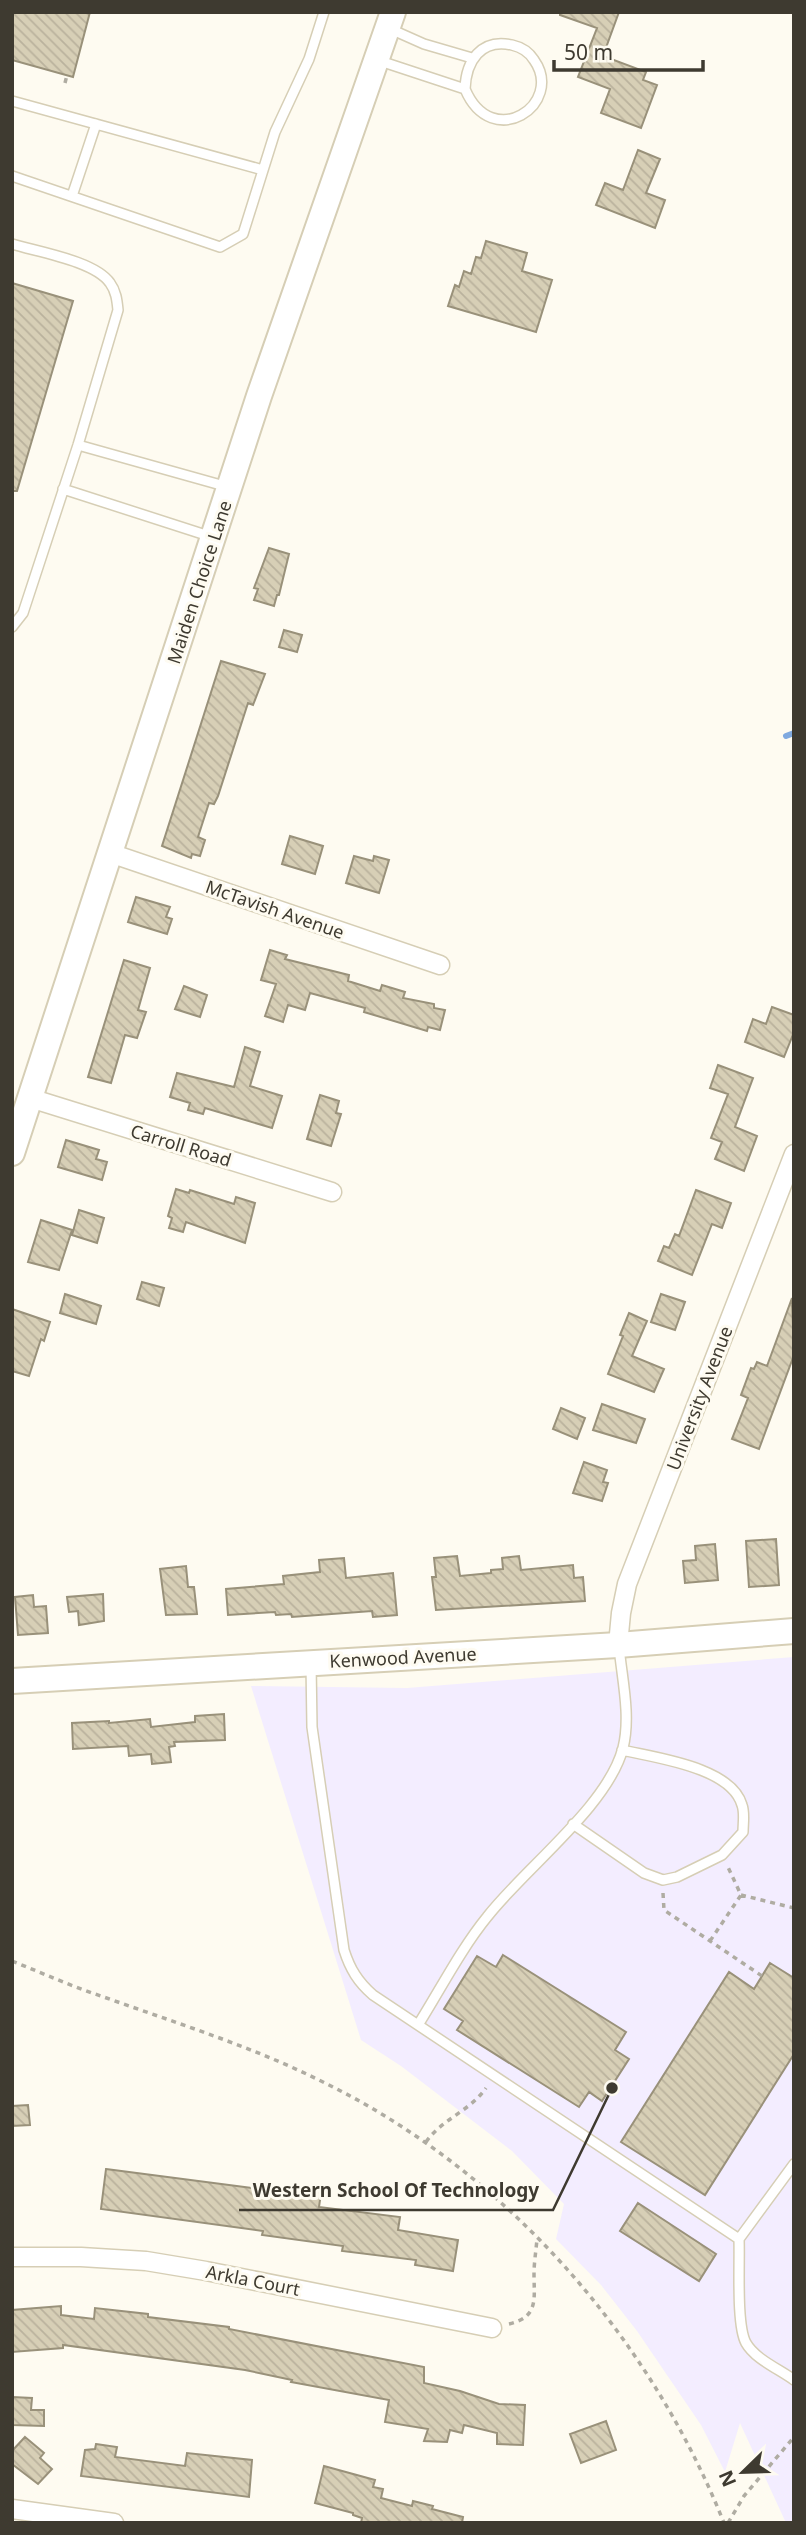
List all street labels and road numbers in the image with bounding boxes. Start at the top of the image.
street label: Maiden Choice Lane [161,497,237,667]
street label: McTavish Avenue [203,874,347,944]
street label: Carroll Road [128,1118,234,1172]
street label: University Avenue [660,1323,738,1473]
street label: Kenwood Avenue [329,1641,477,1673]
street label: Arkla Court [204,2259,303,2301]

